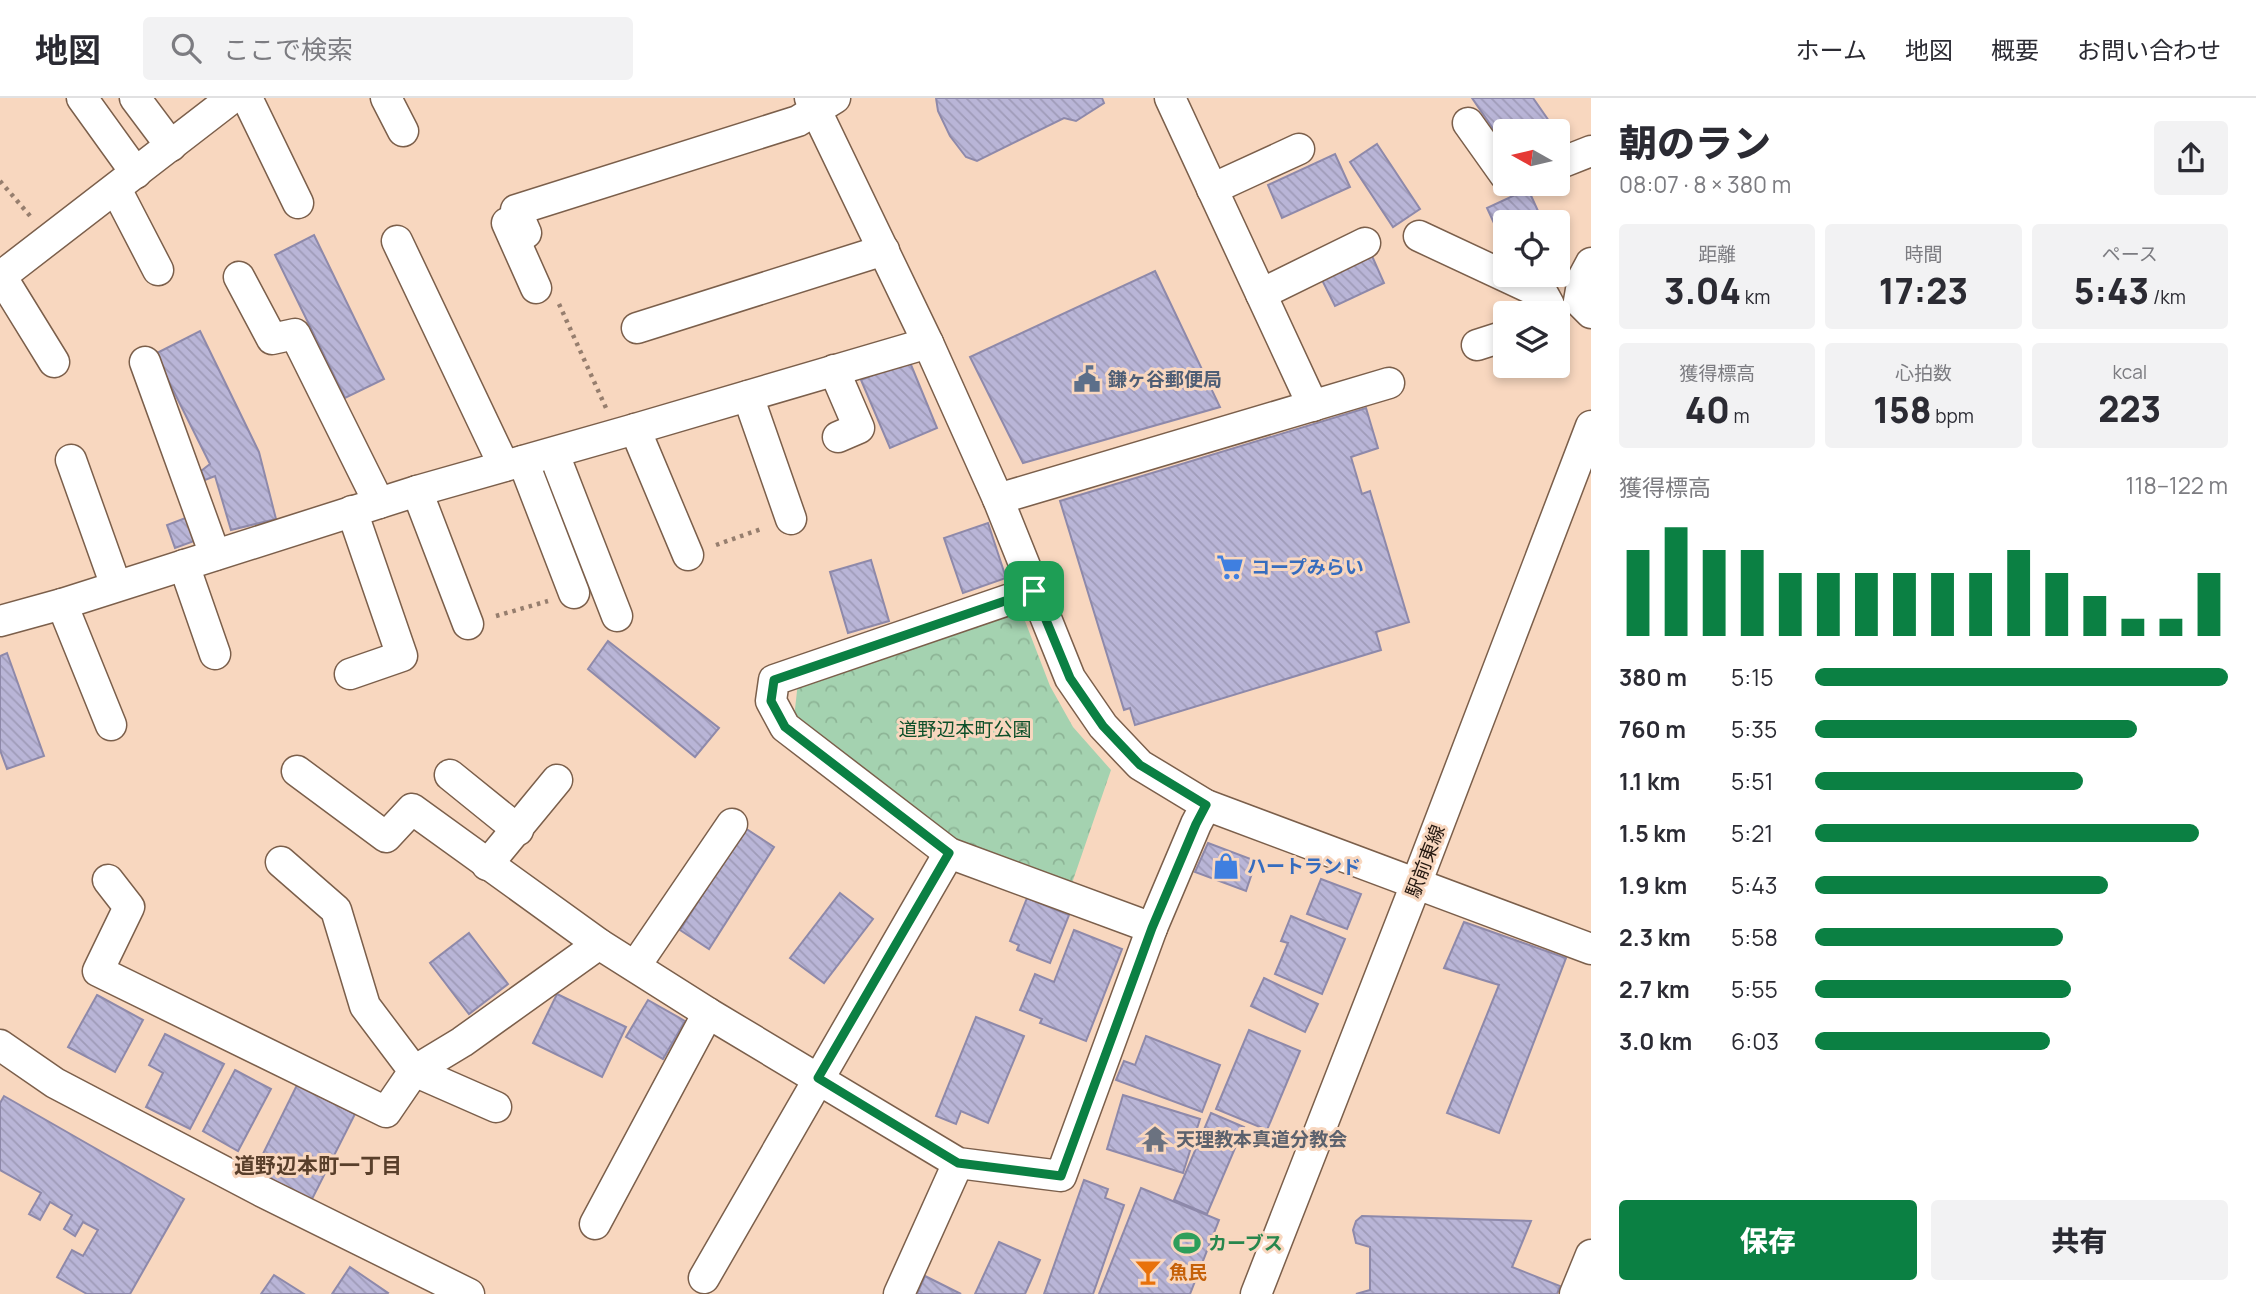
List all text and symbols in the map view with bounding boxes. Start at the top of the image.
search box [143,17,633,80]
text: 地図 [35,27,101,72]
icon: search [167,29,205,67]
text: ここで検索 [223,31,353,67]
text: ホーム [1796,33,1867,66]
text: 地図 [1905,33,1953,66]
text: 概要 [1991,33,2039,66]
text: お問い合わせ [2077,33,2221,66]
text: 朝のラン [1619,116,1771,168]
north arrow [1493,119,1570,196]
map controls [1493,119,1570,378]
button: share [2154,121,2228,195]
text: 08:07 · 8 × 380 m [1619,168,1791,200]
button: locate [1493,210,1570,287]
text: 距離 [1698,241,1736,267]
text: 時間 [1904,241,1943,267]
text: ペース [2102,241,2158,267]
text: 3.04 [1664,267,1741,315]
text: 17:23 [1879,267,1968,315]
text: 5:43 [2074,267,2149,315]
text: km [1741,284,1770,310]
text: /km [2149,284,2186,310]
button: layers [1493,301,1570,378]
text: kcal [2112,359,2147,385]
text: 獲得標高 [1679,360,1755,386]
text: 心拍数 [1895,360,1952,386]
public building icon: 鎌ヶ谷郵便局 [1072,364,1102,394]
place label: 鎌ヶ谷郵便局 [1107,366,1222,392]
text: 223 [2098,385,2161,433]
text: 40 [1685,386,1730,434]
text: 158 [1873,386,1931,434]
text: m [1730,403,1750,429]
text: bpm [1931,403,1974,429]
text: 118–122 m [2125,469,2228,501]
text: 獲得標高 [1619,471,1711,503]
supermarket icon: コープみらい [1215,552,1245,582]
place label: コープみらい [1251,554,1364,580]
pin [1004,561,1064,621]
icon: arrive [1015,572,1053,610]
text: 380 m [1619,661,1687,693]
text: 5:15 [1731,661,1773,693]
text: 760 m [1619,713,1686,745]
text: 5:35 [1731,713,1777,745]
park label: 道野辺本町公園 [898,716,1032,742]
text: 1.1 km [1619,765,1680,797]
text: 5:51 [1731,765,1773,797]
text: 1.5 km [1619,817,1686,849]
text: 5:21 [1731,817,1773,849]
street label: 駅前東線 [1399,821,1451,901]
shop icon: ハートランド [1211,851,1241,881]
place label: ハートランド [1247,853,1361,879]
text: 1.9 km [1619,869,1687,901]
text: 5:43 [1731,869,1777,901]
text: 2.3 km [1619,921,1691,953]
text: 5:58 [1731,921,1778,953]
text: 2.7 km [1619,973,1690,1005]
text: 5:55 [1731,973,1778,1005]
text: 3.0 km [1619,1025,1692,1057]
text: 6:03 [1731,1025,1779,1057]
temple icon: 天理教本真道分教会 [1140,1124,1170,1154]
place label: 天理教本真道分教会 [1176,1126,1347,1152]
district label: 道野辺本町一丁目 [234,1151,402,1179]
button: 保存 [1619,1200,1917,1280]
button: 共有 [1931,1200,2228,1280]
sports icon: カーブス [1172,1228,1202,1258]
place label: カーブス [1208,1230,1283,1256]
bar icon: 魚民 [1133,1257,1163,1287]
place label: 魚民 [1169,1259,1207,1285]

